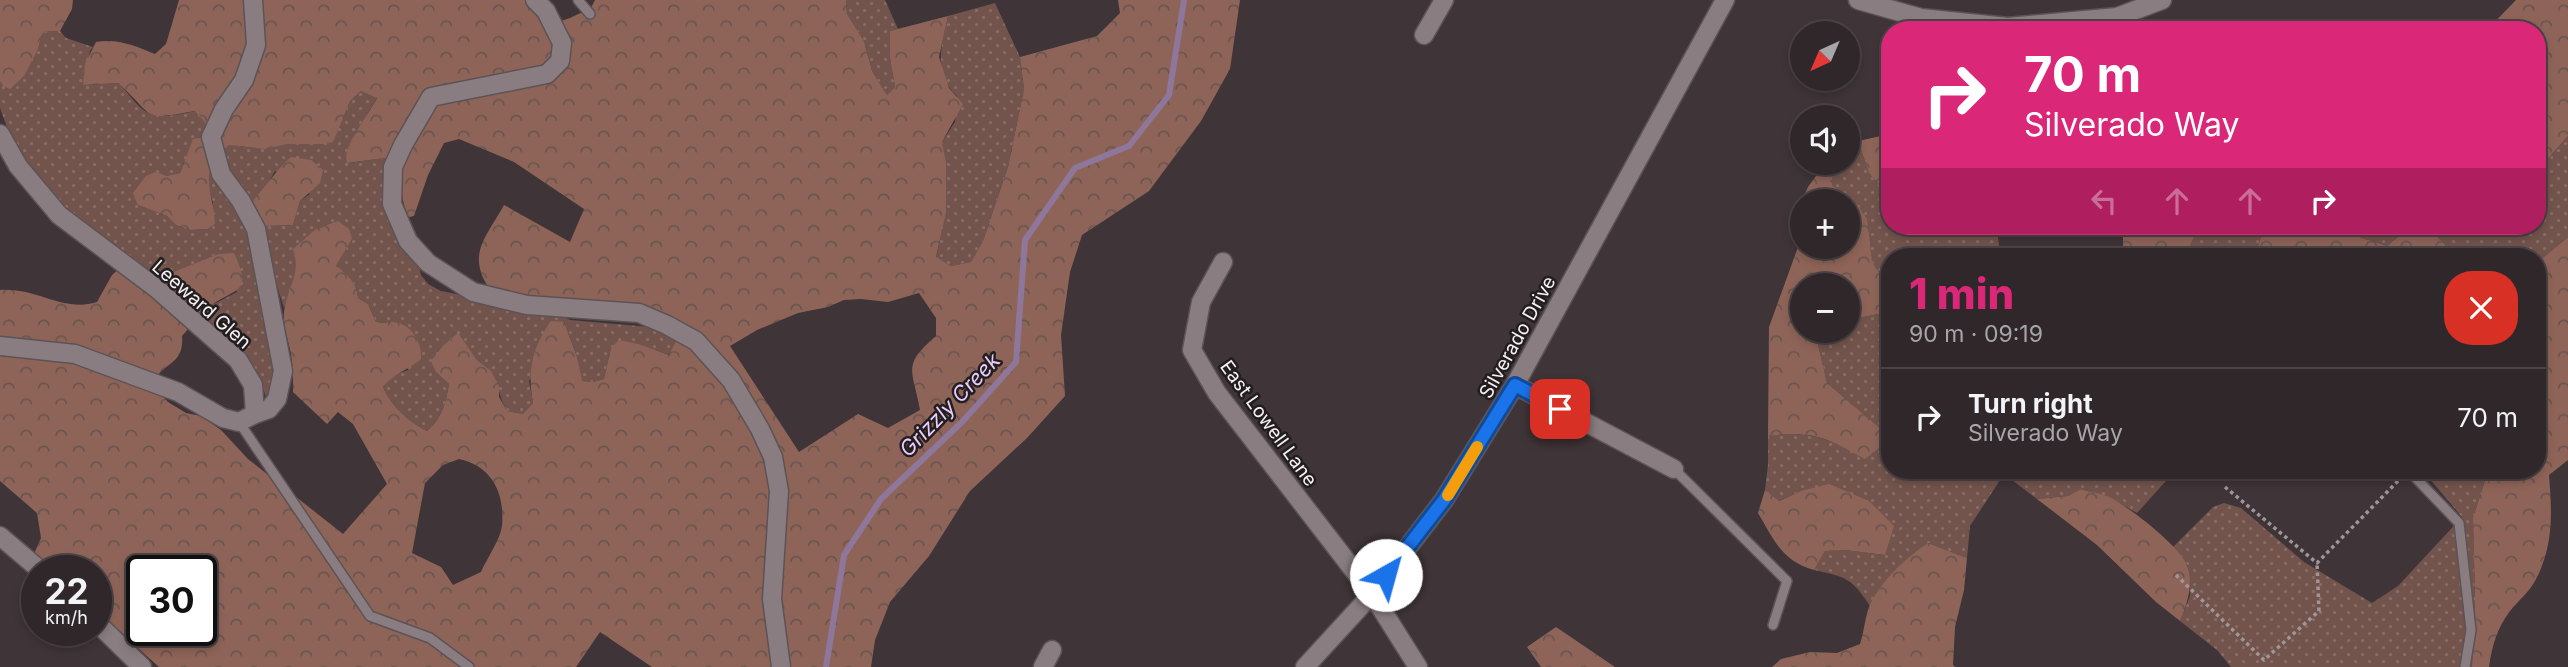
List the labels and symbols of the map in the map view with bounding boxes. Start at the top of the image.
north arrow [1790,21,1860,91]
street label: Leeward Glen [147,255,256,354]
street label: Silverado Drive [1474,272,1561,402]
water label: Grizzly Creek [894,348,1005,461]
street label: East Lowell Lane [1215,356,1322,491]
pin [1530,379,1590,439]
position arrow [1349,538,1423,612]
speed limit sign: 30 [126,555,217,646]

